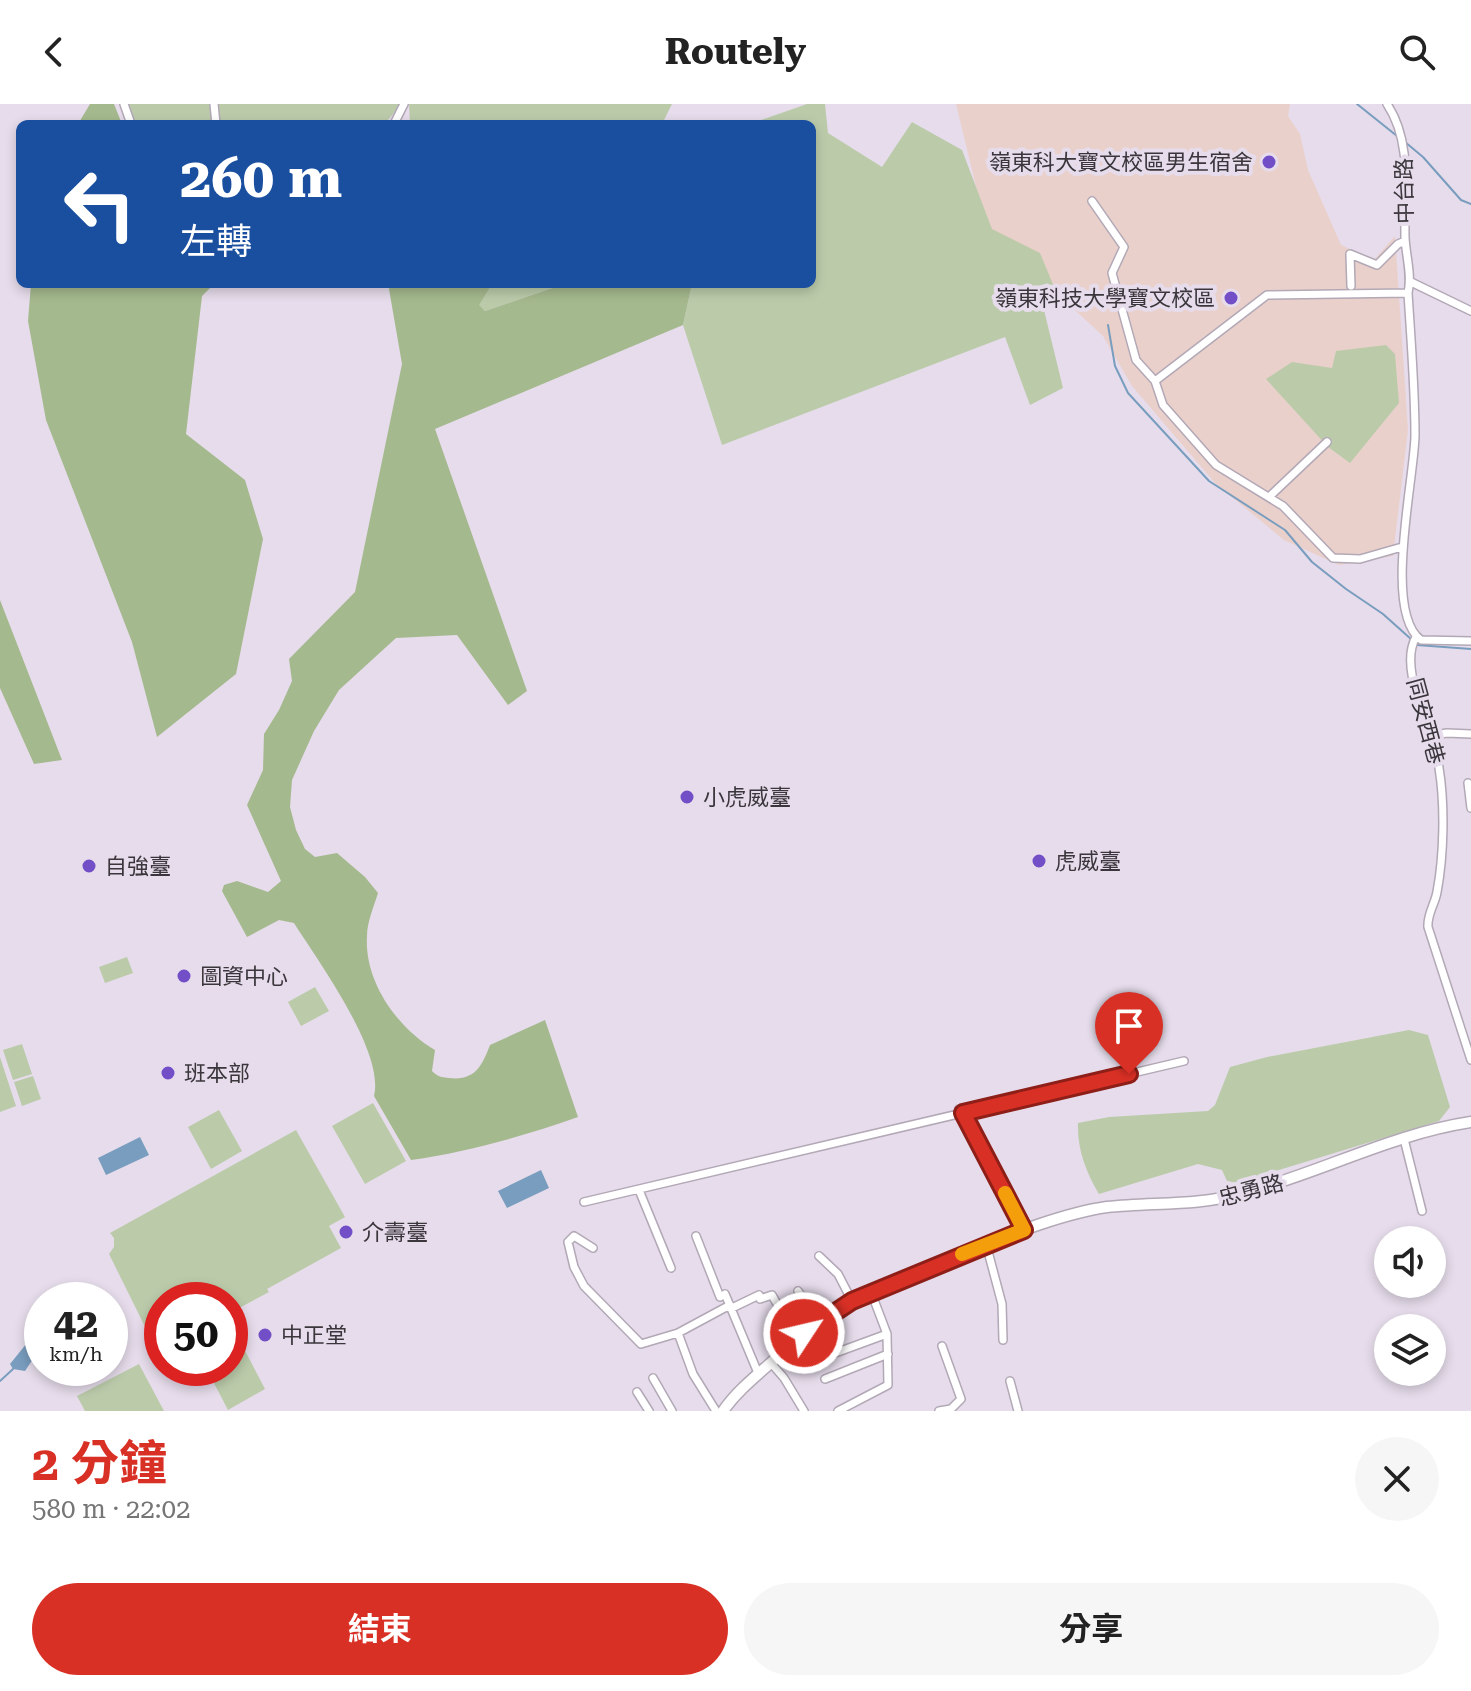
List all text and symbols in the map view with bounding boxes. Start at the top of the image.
icon: back [32,30,76,74]
icon: search [1395,30,1439,74]
text: Routely [665,31,806,73]
text: 260 m [180,145,342,211]
place label: 嶺東科大寶文校區男生宿舍 [989,150,1253,175]
icon: left [48,152,152,256]
marker: 嶺東科大寶文校區男生宿舍 [1260,153,1278,171]
street label: 中台路 [1391,158,1418,224]
text: 左轉 [180,221,252,263]
place label: 嶺東科技大學寶文校區 [995,286,1215,311]
marker: 嶺東科技大學寶文校區 [1222,289,1240,307]
street label: 同安西巷 [1402,675,1449,767]
place label: 小虎威臺 [703,785,791,810]
marker: 小虎威臺 [678,788,696,806]
place label: 虎威臺 [1055,849,1121,874]
marker: 虎威臺 [1030,852,1048,870]
place label: 自強臺 [105,854,171,879]
marker: 自強臺 [80,857,98,875]
place label: 圖資中心 [200,964,288,989]
marker: 圖資中心 [175,967,193,985]
pin [1095,992,1163,1074]
icon: arrive [1107,1004,1151,1048]
place label: 班本部 [184,1061,250,1086]
marker: 班本部 [159,1064,177,1082]
street label: 忠勇路 [1216,1170,1286,1211]
place label: 介壽臺 [362,1220,428,1245]
marker: 介壽臺 [337,1223,355,1241]
map controls [1374,1226,1446,1386]
button: sound [1374,1226,1446,1298]
speed limit sign: 50 [144,1282,248,1386]
position arrow [762,1291,846,1375]
text: 42 [54,1300,98,1347]
button: layers [1374,1314,1446,1386]
place label: 中正堂 [281,1323,347,1348]
marker: 中正堂 [256,1326,274,1344]
text: km/h [49,1342,103,1366]
text: 2 分鐘 [32,1436,167,1492]
button: close [1355,1437,1439,1521]
text: 580 m · 22:02 [32,1494,191,1524]
button: 結束 [32,1583,728,1675]
button: 分享 [744,1583,1439,1675]

